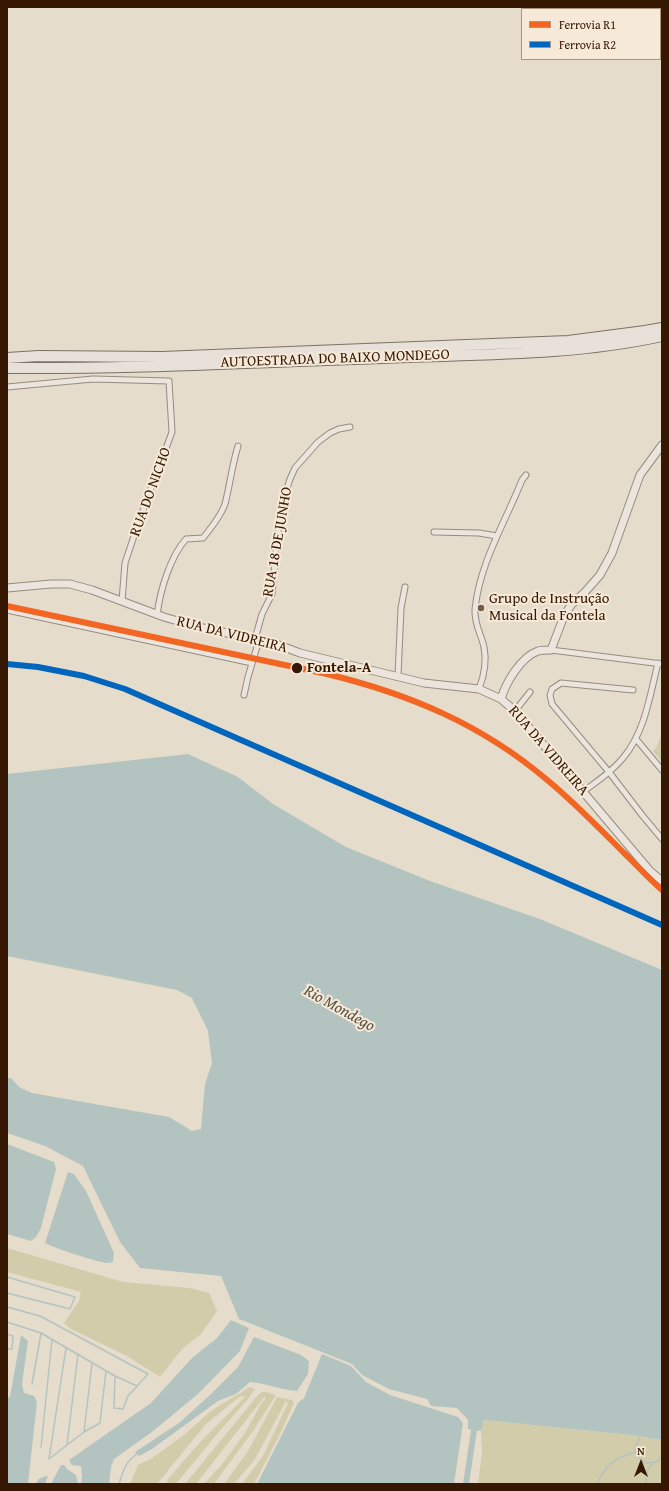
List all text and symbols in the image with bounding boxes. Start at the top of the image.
legend [521,8,661,60]
text: Ferrovia R1 [559,16,616,33]
text: Ferrovia R2 [559,36,616,53]
street label: AUTOESTRADA DO BAIXO MONDEGO [220,346,450,372]
street label: RUA DO NICHO [127,445,175,539]
street label: RUA 18 DE JUNHO [259,486,297,598]
place label: Grupo de Instrução Musical da Fontela [489,590,610,625]
marker: Grupo de Instrução Musical da Fontela [476,603,486,613]
street label: RUA DA VIDREIRA [175,613,289,657]
place label: Fontela-A [307,659,371,677]
marker: Fontela-A [290,661,304,675]
street label: RUA DA VIDREIRA [504,702,592,800]
water label: Rio Mondego [300,982,378,1036]
north arrow [621,1443,661,1483]
text: N [637,1443,645,1459]

